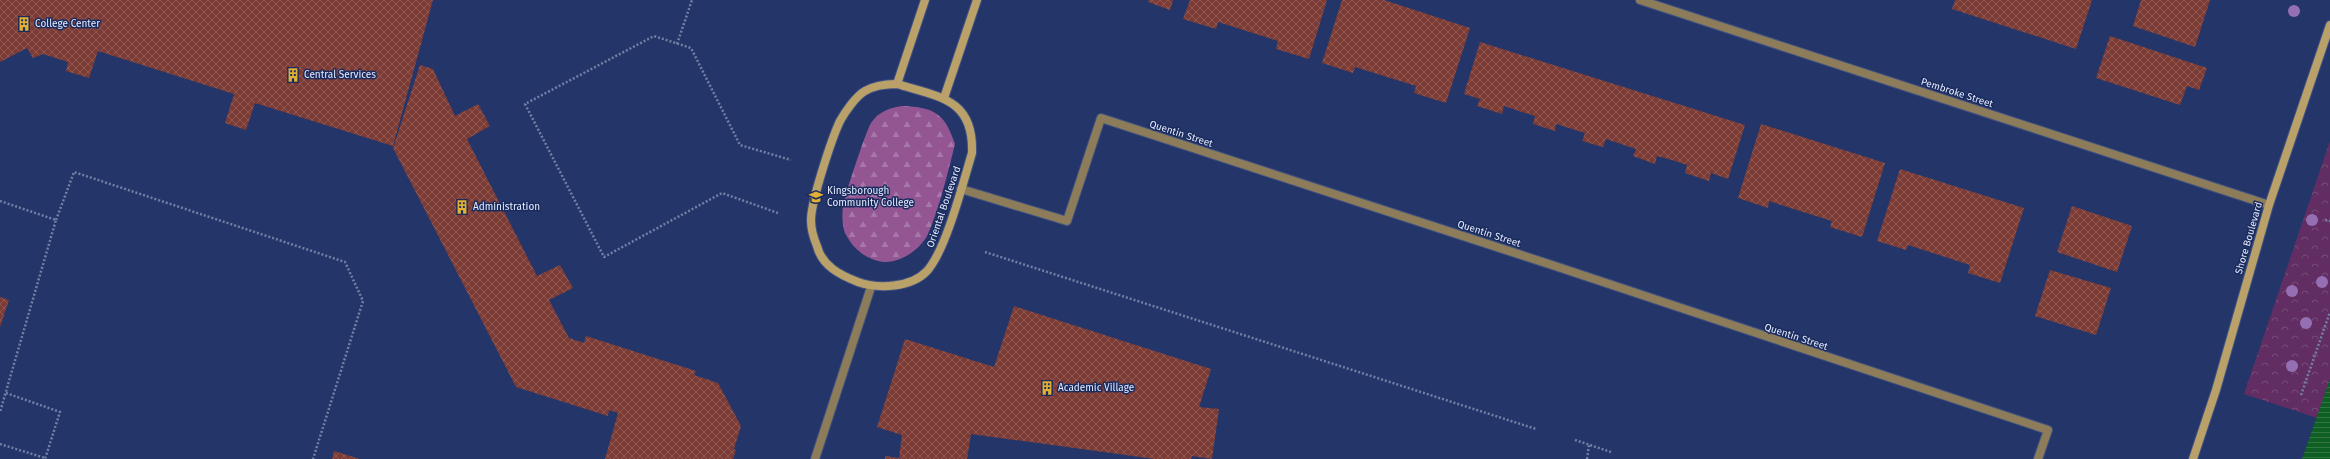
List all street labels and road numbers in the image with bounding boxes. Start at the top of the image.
street label: Pembroke Street [1919,76,1995,110]
street label: Quentin Street [1148,118,1215,150]
street label: Oriental Boulevard [924,165,964,249]
street label: Shore Boulevard [2233,200,2265,276]
street label: Quentin Street [1456,218,1523,250]
street label: Quentin Street [1763,321,1830,353]

